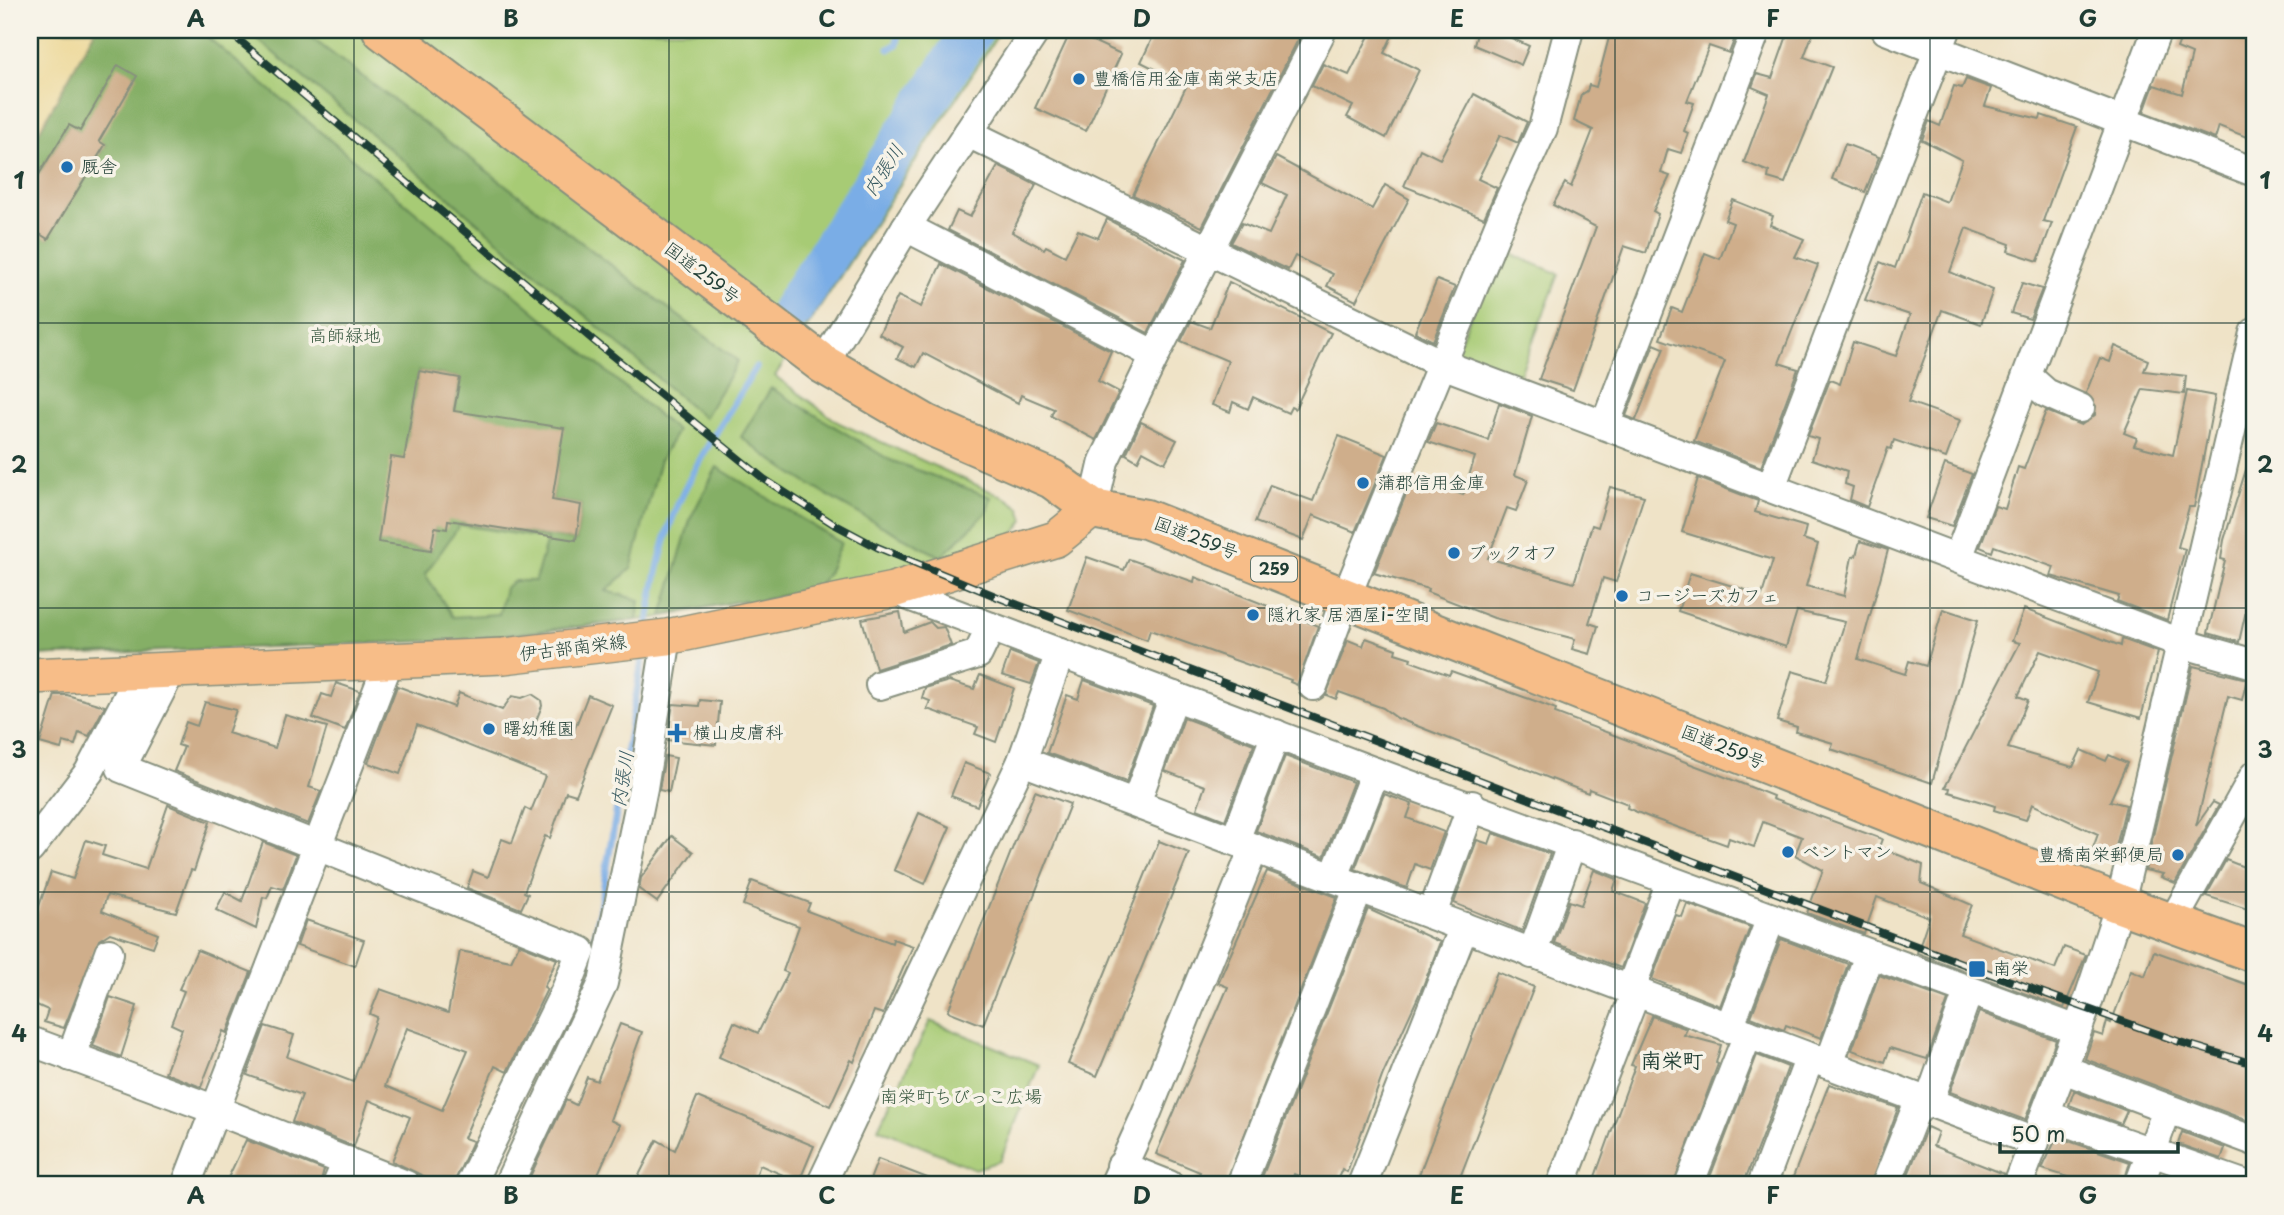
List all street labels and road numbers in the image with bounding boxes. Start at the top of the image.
street label: 国道259号 [659,234,746,309]
street label: 国道259号 [1150,508,1243,565]
road number: 259 [1251,556,1297,582]
street label: 伊古部南栄線 [518,627,628,666]
street label: 国道259号 [1677,716,1770,775]

